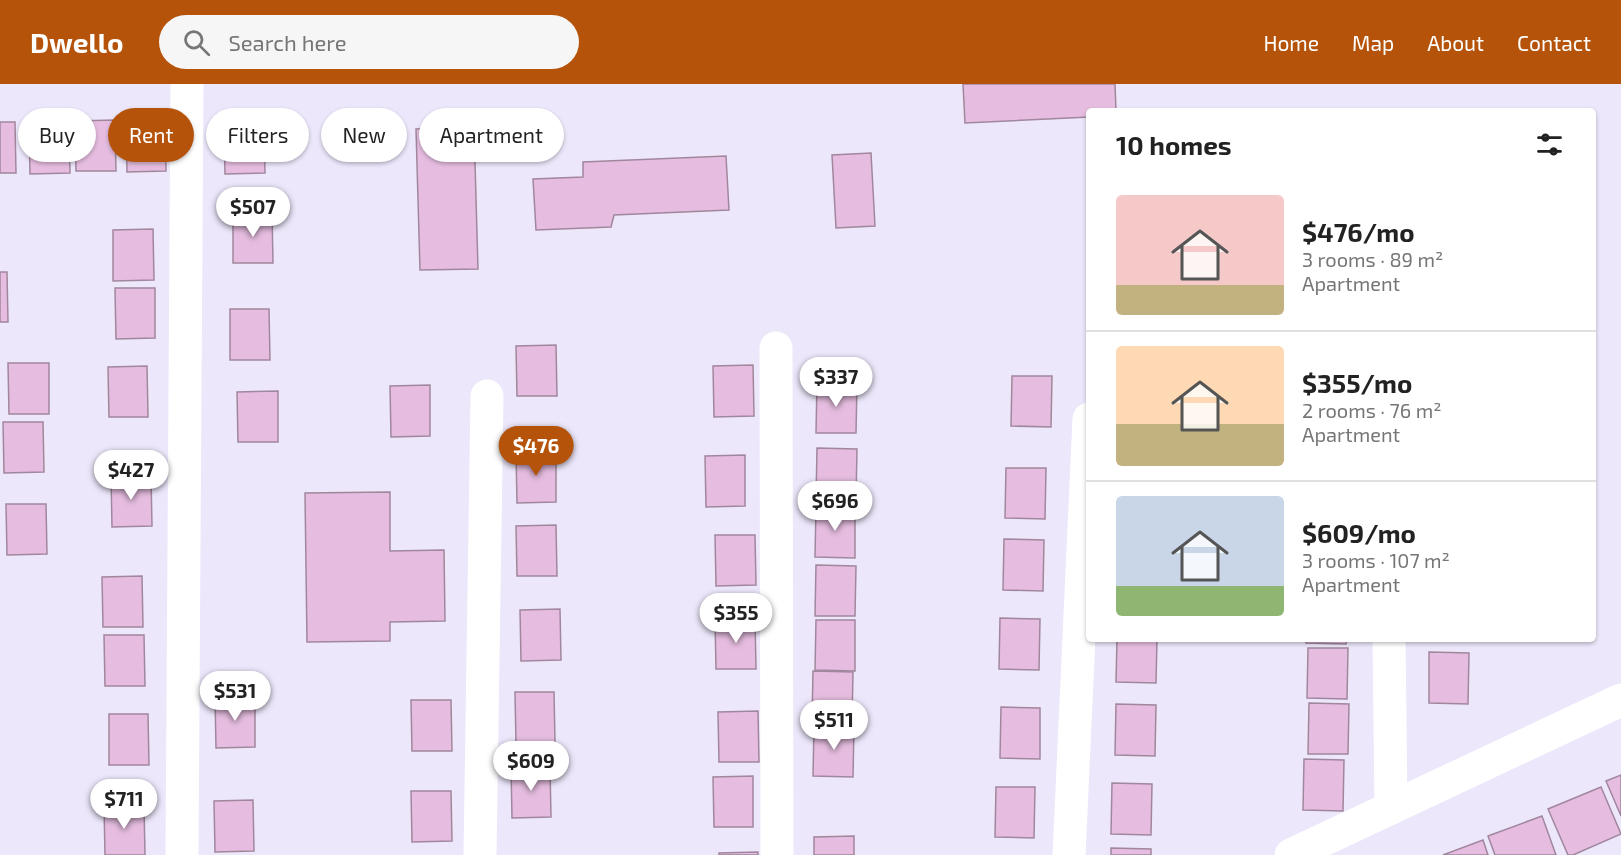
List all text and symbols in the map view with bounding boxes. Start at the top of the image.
search box [159,15,579,69]
text: Dwello [30,25,123,59]
icon: search [180,26,213,59]
text: Search here [228,29,347,55]
text: Home [1263,30,1319,55]
text: Map [1352,30,1394,55]
text: About [1427,30,1484,55]
text: Contact [1517,30,1591,55]
chip: Buy [18,108,96,162]
chip: Rent [108,108,194,162]
chip: Filters [206,108,309,162]
chip: New [321,108,407,162]
chip: Apartment [419,108,564,162]
icon: filters [1533,128,1566,161]
text: 10 homes [1116,129,1232,160]
pin: $507 [217,187,289,238]
text: $507 [230,194,276,218]
text: $476/mo [1302,216,1415,247]
icon: home [1164,219,1236,291]
text: 3 rooms · 89 m² [1302,247,1443,271]
text: Apartment [1302,271,1400,295]
pin: $337 [800,357,872,408]
text: $337 [814,364,858,388]
text: $355/mo [1302,367,1412,398]
icon: home [1164,370,1236,442]
text: 2 rooms · 76 m² [1302,398,1441,422]
text: Apartment [1302,422,1400,446]
pin: $476 [500,426,572,477]
text: $476 [513,433,559,457]
pin: $427 [95,450,167,501]
text: $427 [108,457,154,481]
pin: $696 [799,481,871,532]
text: $696 [812,488,859,512]
text: $609/mo [1302,517,1416,548]
icon: home [1164,520,1236,592]
text: 3 rooms · 107 m² [1302,548,1450,572]
text: Apartment [1302,572,1400,596]
pin: $355 [700,593,772,644]
text: $355 [713,600,759,624]
pin: $531 [199,671,271,722]
text: $531 [214,678,256,702]
pin: $511 [798,700,870,751]
text: $511 [814,707,854,731]
pin: $609 [495,741,567,792]
text: $609 [507,748,555,772]
pin: $711 [88,779,160,830]
text: $711 [104,786,144,810]

